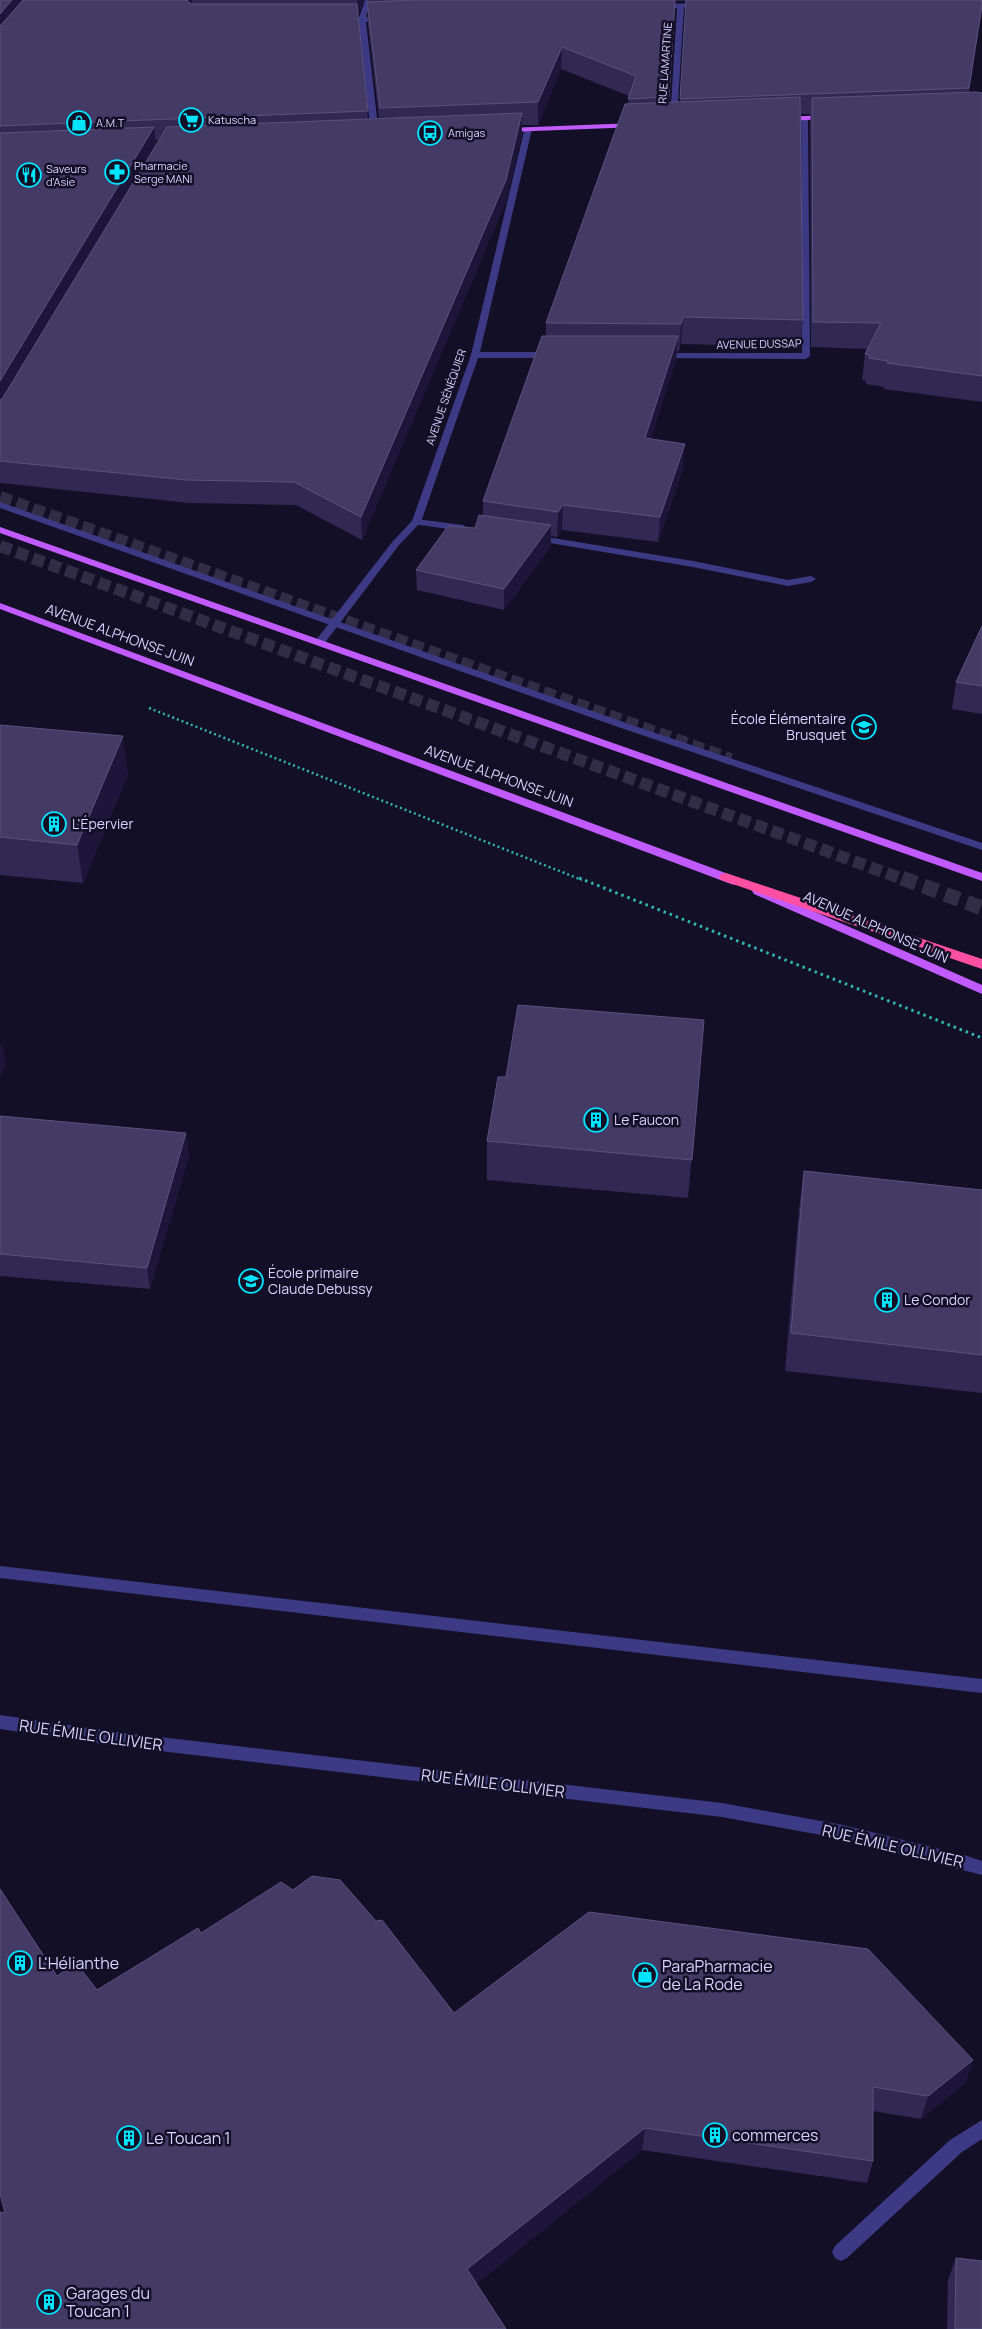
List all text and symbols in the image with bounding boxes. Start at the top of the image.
street label: RUE LAMARTINE [654,22,675,104]
supermarket icon: Katuscha [178,107,204,133]
shop icon: A.M.T [66,110,92,136]
place label: Katuscha [208,112,256,127]
place label: A.M.T [96,115,125,130]
bus stop icon: Amigas [417,120,443,146]
place label: Amigas [448,125,485,140]
place label: Pharmacie Serge MANI [134,158,192,186]
pharmacy icon: Pharmacie Serge MANI [104,159,130,185]
place label: Saveurs d'Asie [46,161,87,189]
restaurant icon: Saveurs d'Asie [16,162,42,188]
street label: AVENUE DUSSAP [716,335,802,352]
street label: AVENUE SÉNÉQUIER [422,347,469,447]
street label: AVENUE ALPHONSE JUIN [43,599,197,670]
place label: École Élémentaire Brusquet [731,709,846,744]
school or university icon: École Élémentaire Brusquet [851,714,877,740]
street label: AVENUE ALPHONSE JUIN [422,740,576,811]
building icon: L'Épervier [41,811,67,837]
place label: L'Épervier [72,814,134,833]
street label: AVENUE ALPHONSE JUIN [801,886,952,967]
building icon: Le Faucon [583,1107,609,1133]
place label: Le Faucon [614,1110,679,1129]
place label: École primaire Claude Debussy [268,1263,373,1298]
school or university icon: École primaire Claude Debussy [238,1268,264,1294]
building icon: Le Condor [874,1287,900,1313]
place label: Le Condor [904,1290,970,1309]
street label: RUE ÉMILE OLLIVIER [18,1714,164,1756]
street label: RUE ÉMILE OLLIVIER [420,1763,566,1803]
street label: RUE ÉMILE OLLIVIER [820,1819,966,1873]
building icon: L'Hélianthe [7,1950,33,1976]
place label: L'Hélianthe [38,1952,119,1974]
place label: ParaPharmacie de La Rode [662,1955,773,1995]
shop icon: ParaPharmacie de La Rode [632,1962,658,1988]
building icon: commerces [702,2122,728,2148]
place label: commerces [732,2124,819,2146]
building icon: Le Toucan 1 [116,2125,142,2151]
place label: Le Toucan 1 [146,2127,231,2149]
place label: Garages du Toucan 1 [66,2282,150,2322]
building icon: Garages du Toucan 1 [36,2289,62,2315]

